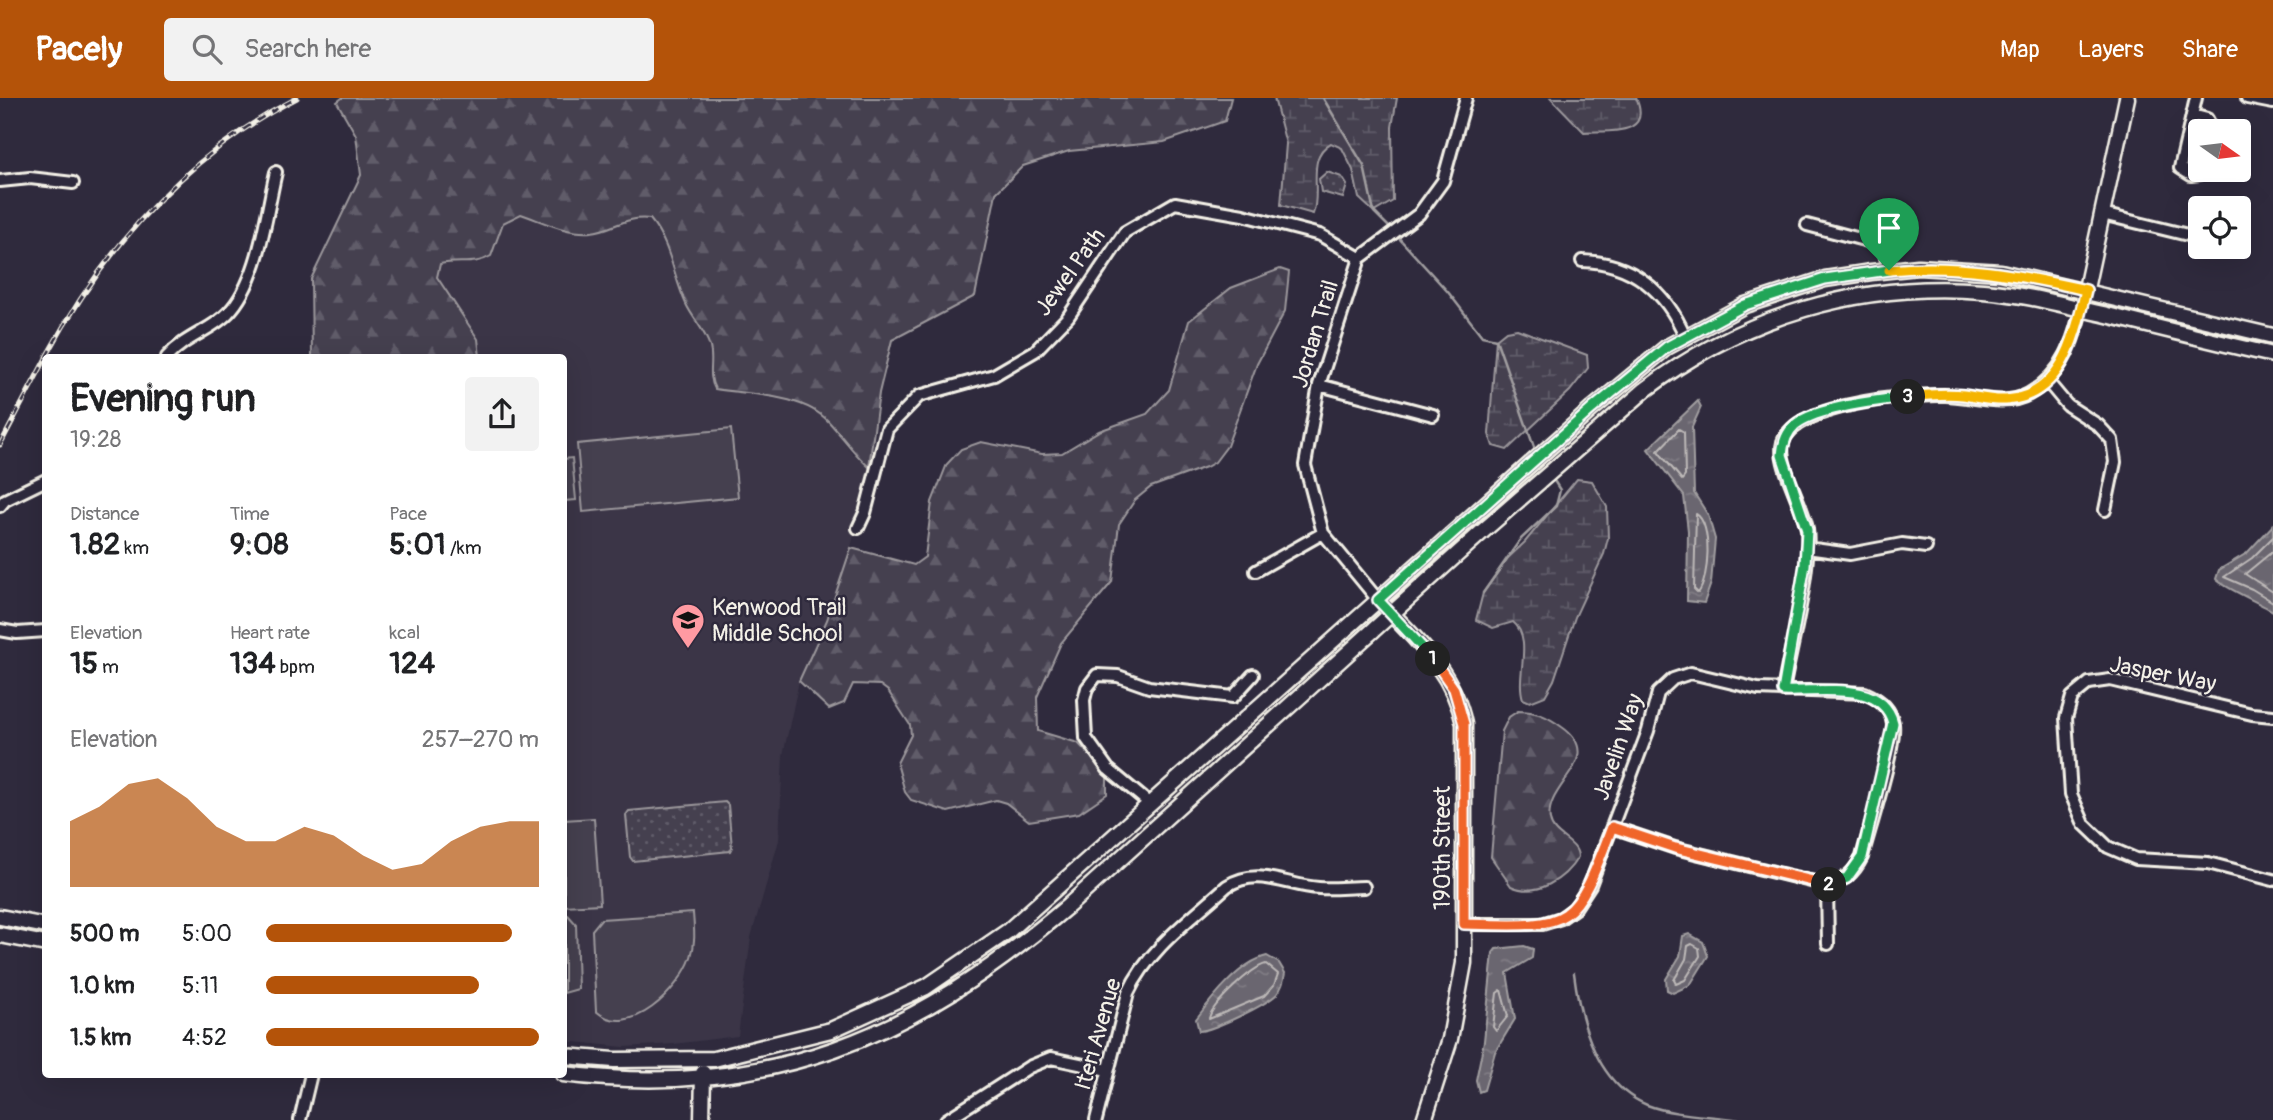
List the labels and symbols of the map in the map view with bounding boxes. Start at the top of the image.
north arrow [2188,119,2250,182]
pin [1859,198,1919,270]
street label: Jewel Path [1028,222,1112,322]
street label: Jordan Trail [1285,277,1345,391]
pin: 3 [1890,380,1926,414]
place label: Kenwood Trail Middle School [712,593,847,648]
school or university icon: Kenwood Trail Middle School [669,601,707,650]
pin: 1 [1416,642,1450,676]
street label: Jasper Way [2107,650,2219,699]
street label: Javelin Way [1586,690,1650,804]
street label: 190th Street [1428,785,1457,910]
pin: 2 [1812,868,1846,902]
street label: Iteri Avenue [1068,974,1128,1093]

